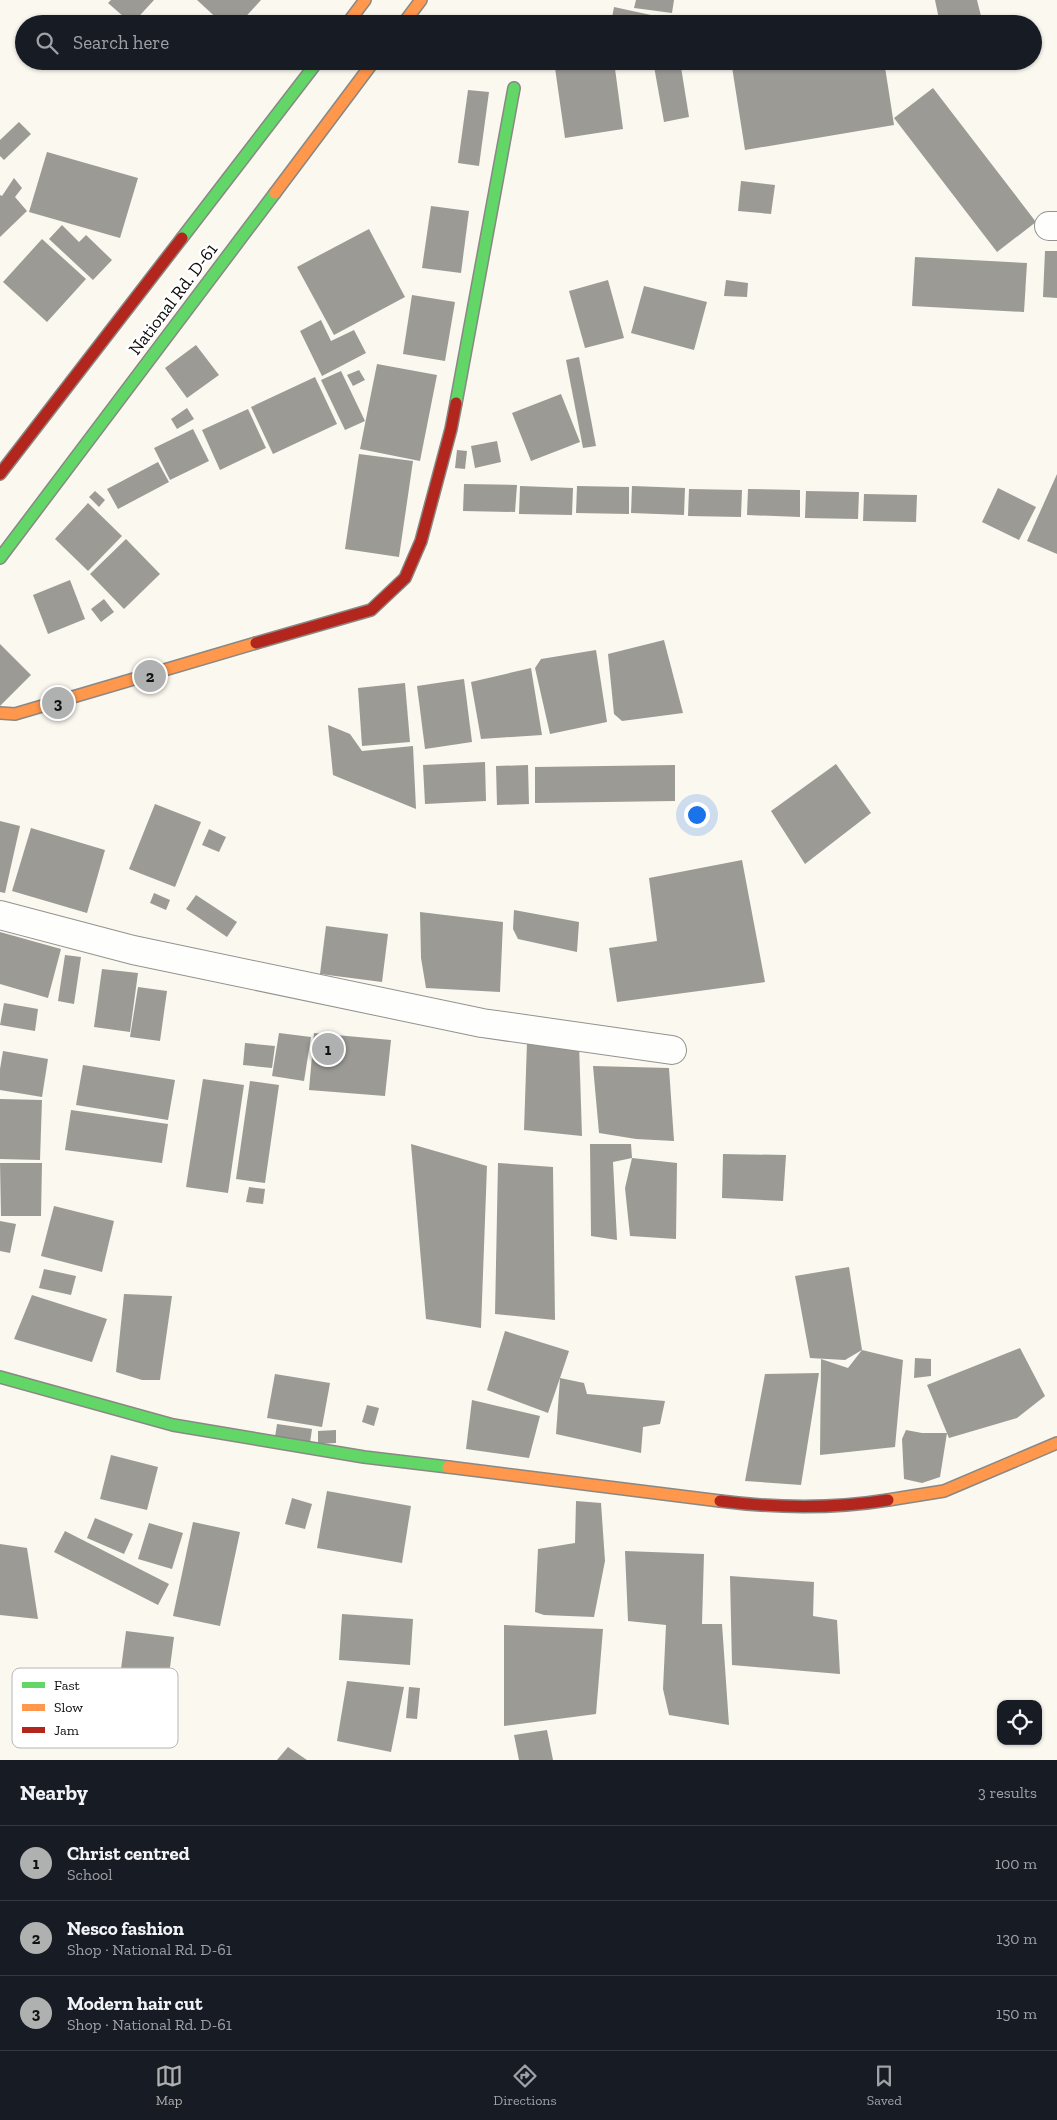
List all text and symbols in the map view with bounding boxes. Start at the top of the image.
search box [15,15,1042,70]
icon: search [33,29,61,57]
text: Search here [73,31,169,54]
street label: National Rd. D-61 [124,239,222,359]
pin: 2 [134,657,166,695]
pin: 3 [42,684,74,722]
your location [684,802,710,828]
pin: 1 [312,1030,344,1068]
legend [12,1668,178,1748]
text: Fast [54,1677,81,1694]
text: Slow [54,1699,83,1716]
map controls [997,1700,1042,1745]
button: locate [997,1700,1042,1745]
text: Jam [54,1722,79,1739]
text: Nearby [20,1780,88,1805]
text: 3 results [978,1783,1037,1802]
text: Christ centred [67,1842,190,1865]
text: 1 [33,1854,39,1873]
text: 100 m [995,1854,1037,1873]
text: School [67,1865,113,1884]
text: Nesco fashion [67,1917,184,1940]
text: 2 [32,1929,40,1948]
text: 130 m [996,1929,1037,1948]
text: Shop · National Rd. D-61 [67,1940,232,1959]
text: Modern hair cut [67,1992,202,2015]
text: 3 [32,2004,40,2023]
text: 150 m [996,2004,1037,2023]
text: Shop · National Rd. D-61 [67,2015,232,2034]
tab: Map [155,2062,183,2109]
tab: Directions [493,2062,557,2109]
tab: Saved [867,2062,902,2109]

